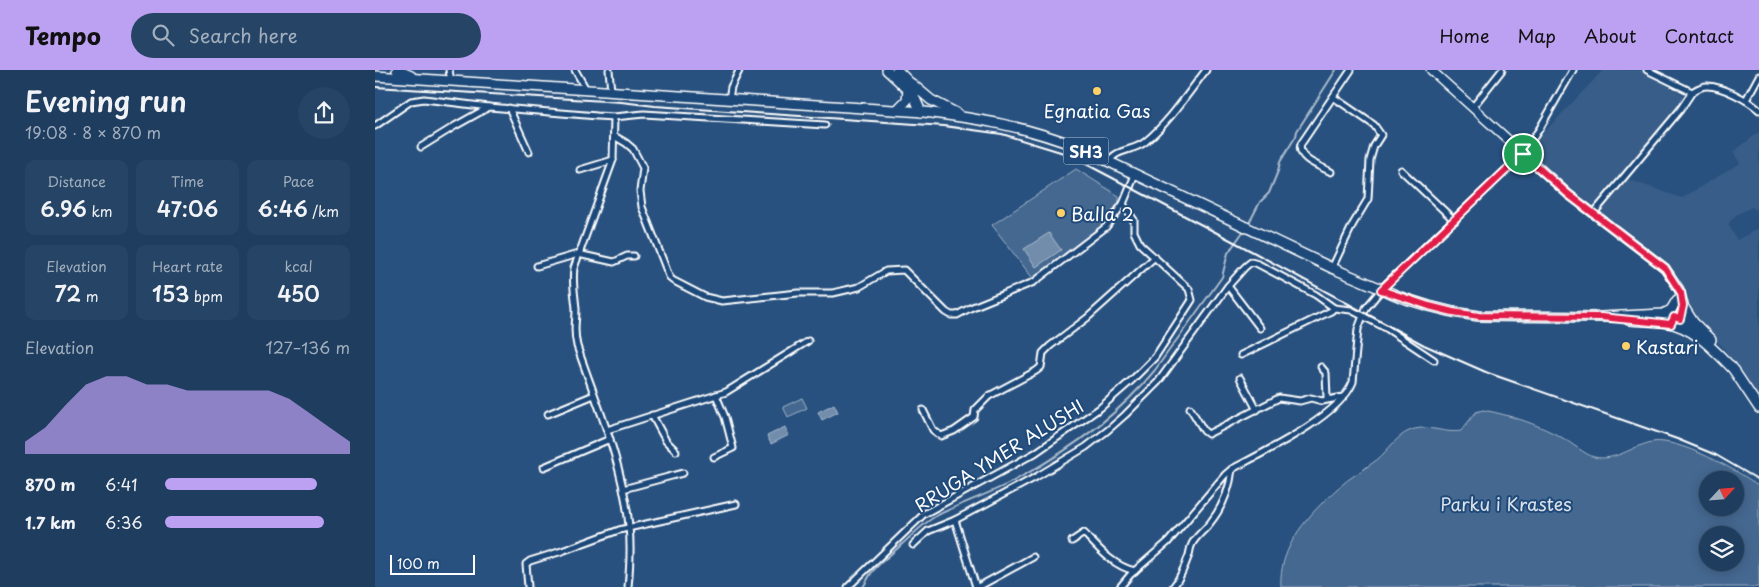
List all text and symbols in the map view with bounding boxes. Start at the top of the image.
search box [131,13,481,58]
text: Tempo [25,17,101,53]
icon: search [149,21,177,49]
text: Search here [189,21,297,49]
text: Home [1439,22,1489,49]
text: Map [1517,22,1556,49]
text: About [1584,22,1636,49]
text: Contact [1664,22,1734,49]
text: Evening run [25,79,187,122]
marker: Egnatia Gas [1091,85,1103,97]
button: share [298,87,350,139]
place label: Egnatia Gas [1044,97,1150,124]
text: 19:08 · 8 × 870 m [25,120,161,144]
pin [1502,133,1544,175]
road number: SH3 [1063,138,1109,164]
icon: arrive [1509,140,1537,168]
text: Distance [47,171,106,192]
text: Time [171,171,204,192]
text: Pace [283,171,314,192]
text: 6.96 [41,192,87,224]
text: 47:06 [157,192,218,224]
text: 6:46 [258,192,308,224]
place label: Balla 2 [1071,200,1134,227]
text: km [87,201,112,222]
text: /km [308,201,339,222]
marker: Balla 2 [1055,207,1067,219]
text: Elevation [46,256,107,277]
text: Heart rate [152,256,223,277]
text: kcal [285,256,312,277]
text: 72 [55,277,81,309]
text: 153 [152,277,189,309]
text: 450 [277,277,320,309]
text: m [81,286,98,307]
text: bpm [189,286,223,307]
place label: Kastari [1636,333,1699,360]
text: Elevation [25,335,94,359]
text: 127–136 m [266,335,350,359]
marker: Kastari [1620,340,1632,352]
street label: RRUGA YMER ALUSHI [909,392,1089,518]
north arrow [1699,471,1744,516]
map controls [1699,471,1744,571]
text: 870 m [25,472,75,496]
text: 6:41 [105,472,138,496]
park label: Parku i Krastes [1440,490,1572,517]
text: 1.7 km [25,510,76,534]
text: 6:36 [105,510,143,534]
button: layers [1699,526,1744,571]
scale bar [390,552,475,575]
text: 100 m [397,553,440,574]

